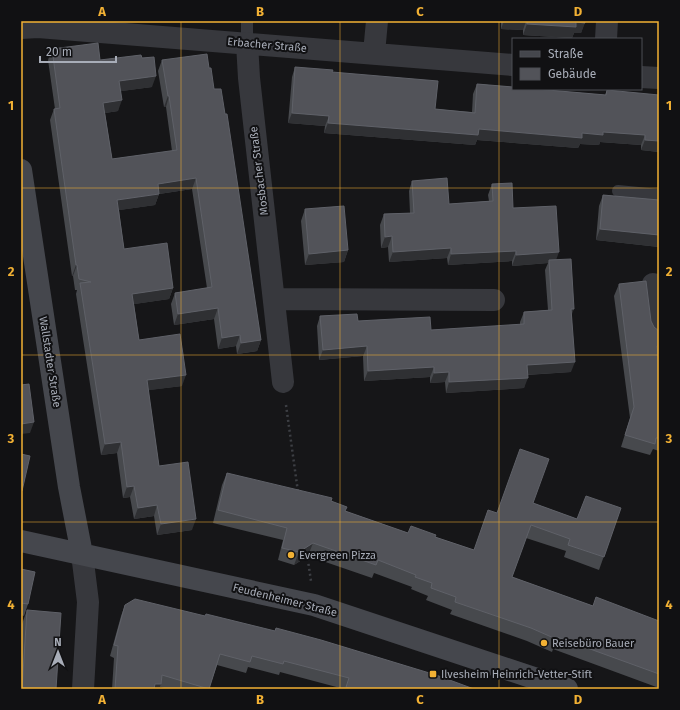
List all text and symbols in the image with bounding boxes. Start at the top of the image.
text: A [97,4,106,19]
text: B [256,4,264,19]
text: C [416,4,424,19]
text: D [574,4,583,19]
street label: Erbacher Straße [227,35,307,55]
scale bar [40,38,116,64]
legend [512,38,642,90]
text: 20 m [46,45,72,59]
text: Straße [548,47,583,61]
text: Gebäude [548,67,596,81]
text: 1 [8,98,14,113]
text: 1 [666,98,672,113]
street label: Mosbacher Straße [247,126,271,216]
text: 2 [8,264,15,279]
text: 2 [666,264,673,279]
street label: Wallstadter Straße [36,316,64,408]
text: 3 [7,431,15,446]
text: 3 [665,431,673,446]
place label: Evergreen Pizza [299,549,376,562]
marker: Evergreen Pizza [286,550,296,560]
street label: Feudenheimer Straße [232,581,338,619]
text: 4 [7,597,15,612]
text: 4 [665,597,673,612]
north arrow [38,632,78,672]
text: N [54,636,62,649]
place label: Reisebüro Bauer [552,637,635,650]
marker: Reisebüro Bauer [539,638,549,648]
place label: Ilvesheim Heinrich-Vetter-Stift [441,668,592,681]
marker: Ilvesheim Heinrich-Vetter-Stift [428,669,438,679]
text: A [97,692,106,707]
text: B [256,692,264,707]
text: C [416,692,424,707]
text: D [574,692,583,707]

